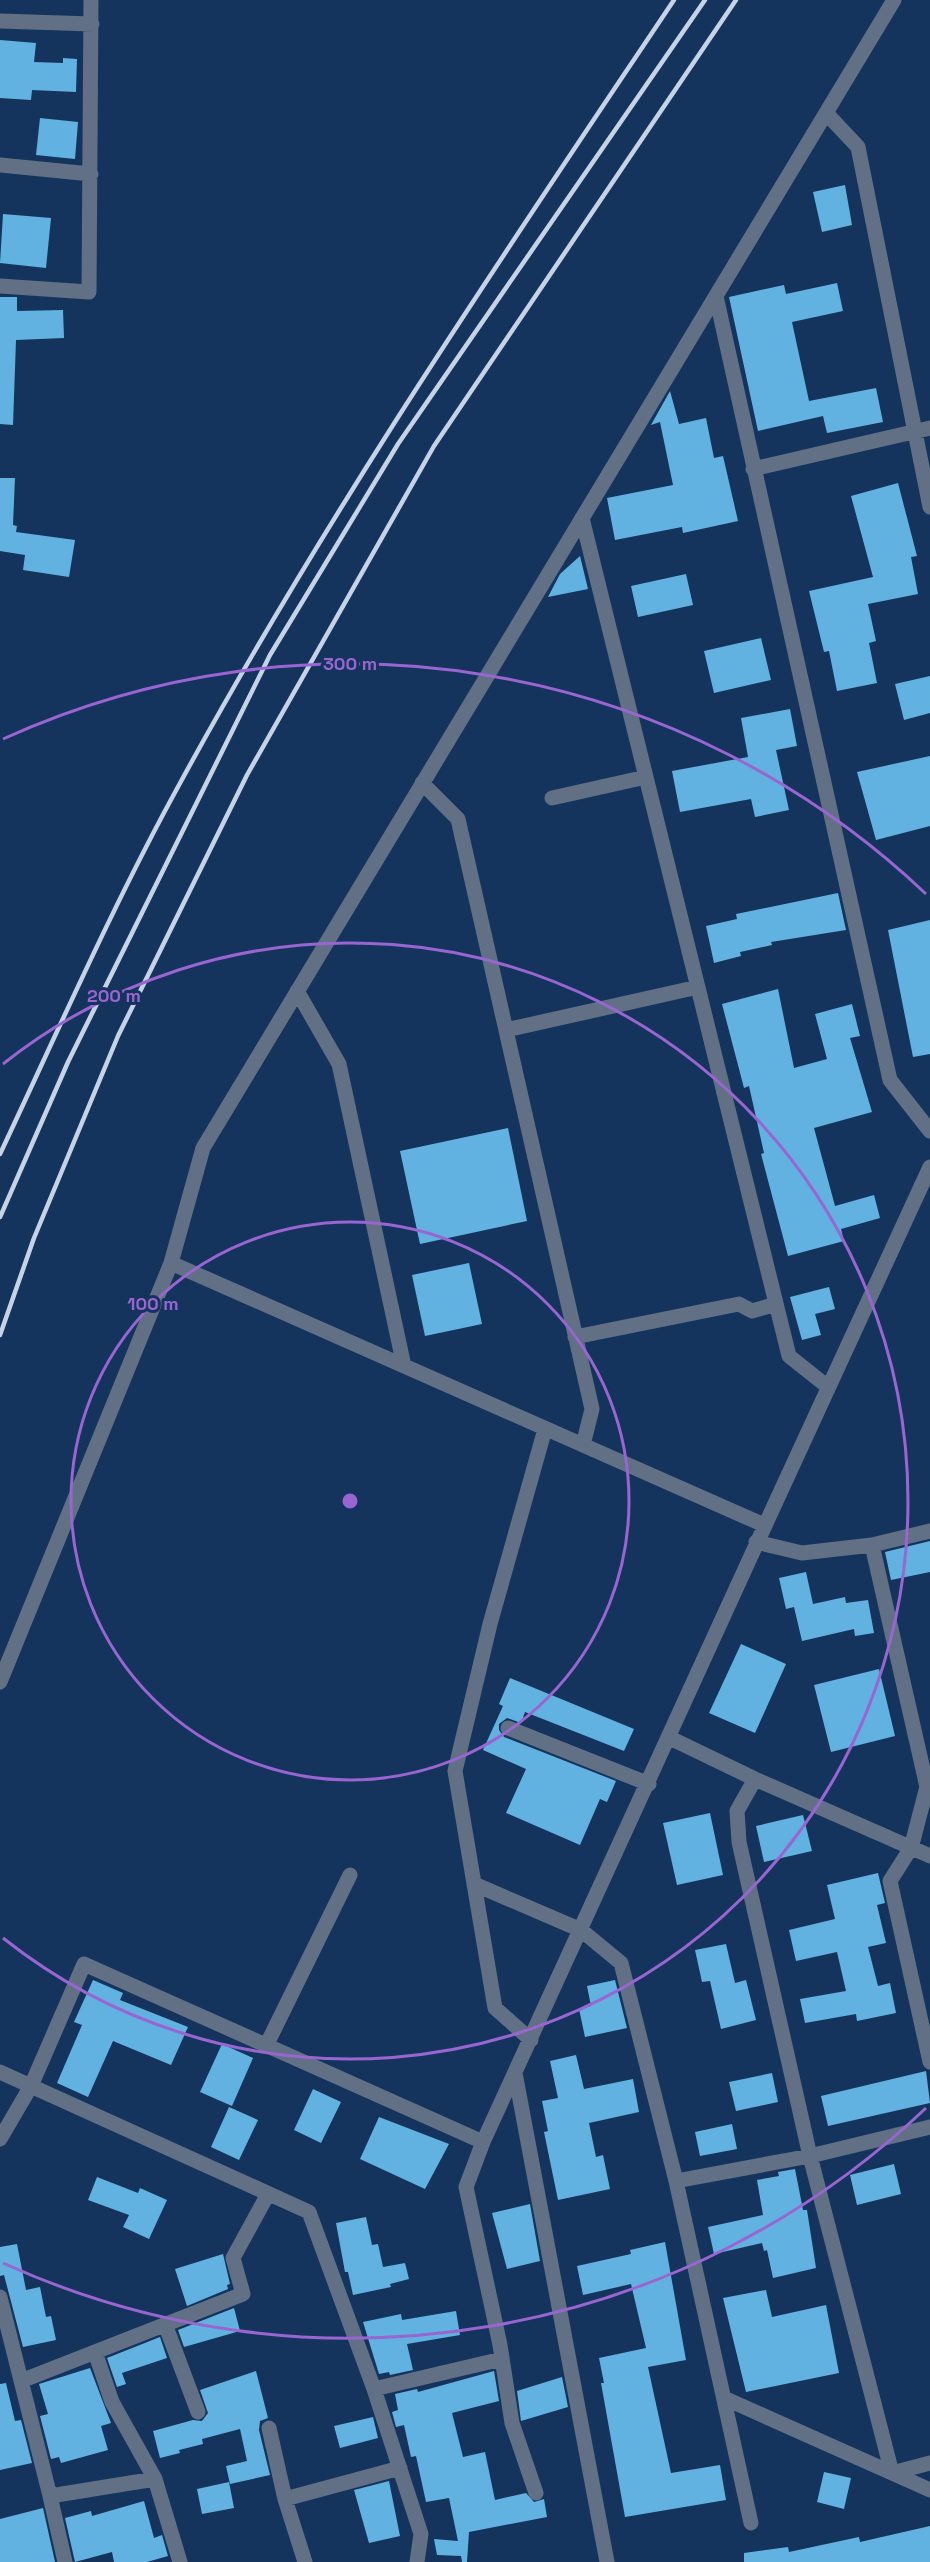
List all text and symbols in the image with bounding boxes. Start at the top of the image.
text: 300 m [323,652,377,675]
text: 200 m [87,984,141,1007]
text: 100 m [127,1292,179,1315]
centre of rings [340,1491,360,1511]

